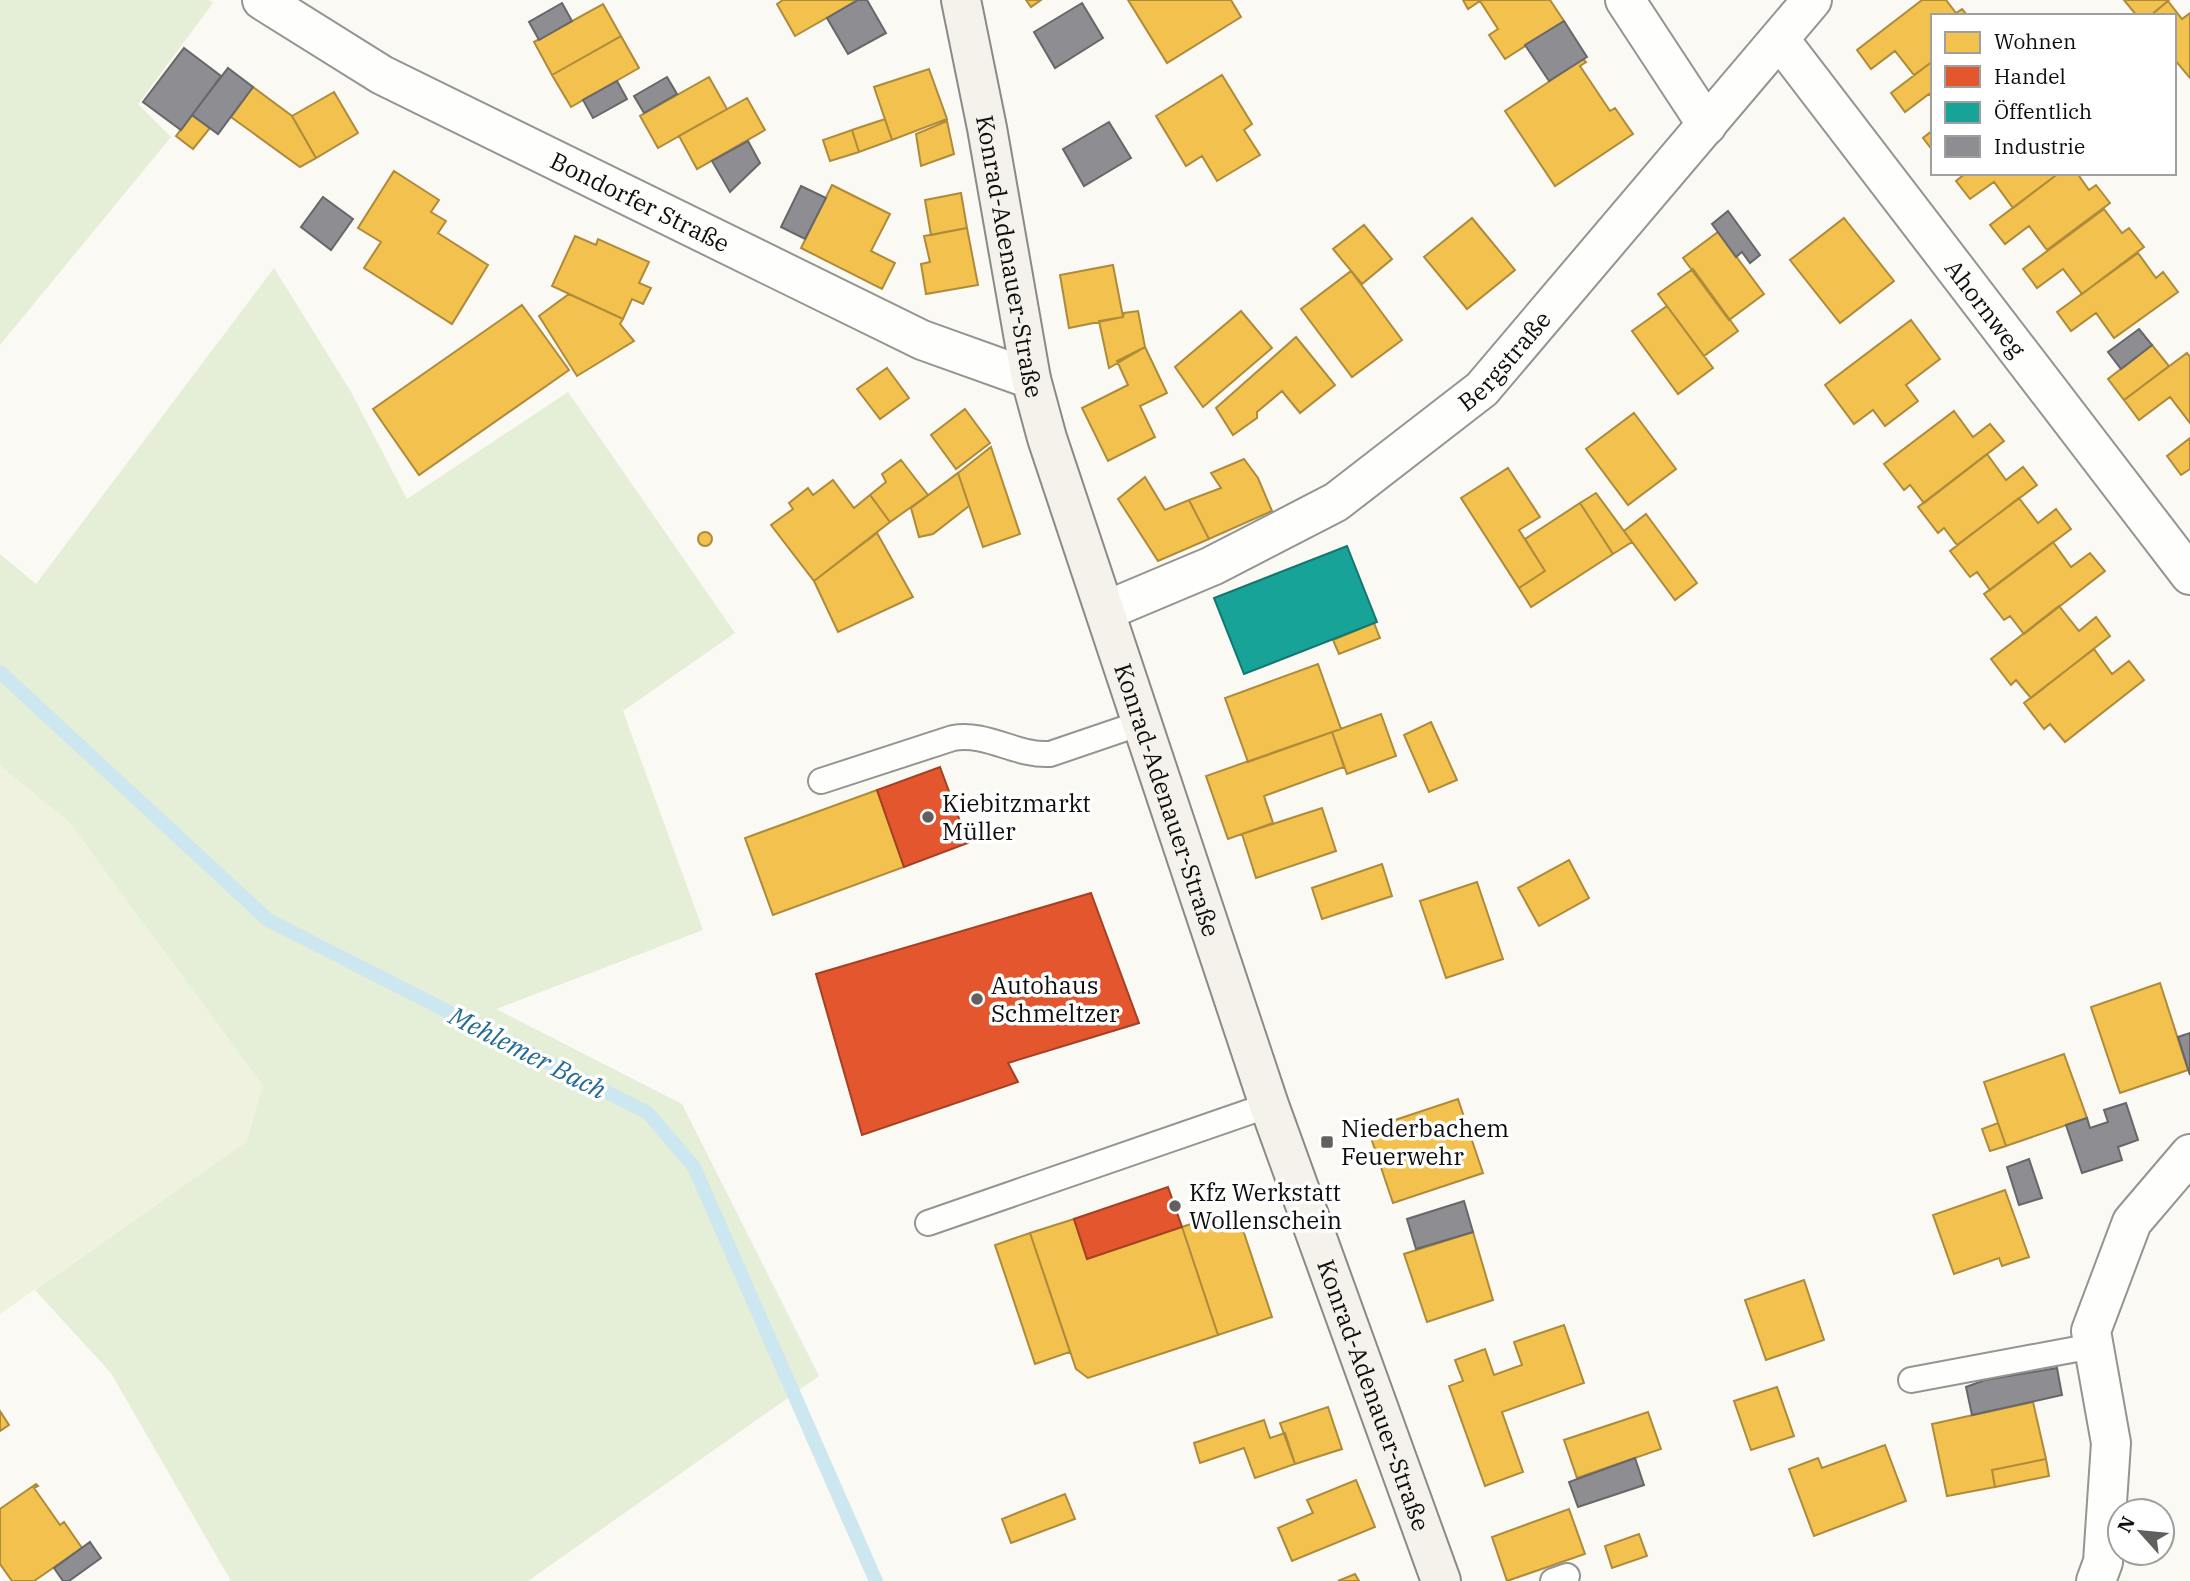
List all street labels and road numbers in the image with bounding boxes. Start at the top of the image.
street label: Konrad-Adenauer-Straße [969,112,1051,401]
street label: Bondorfer Straße [545,144,735,259]
street label: Ahornweg [1938,253,2033,364]
street label: Bergstraße [1451,304,1558,418]
street label: Konrad-Adenauer-Straße [1107,659,1228,941]
street label: Konrad-Adenauer-Straße [1310,1255,1438,1535]

